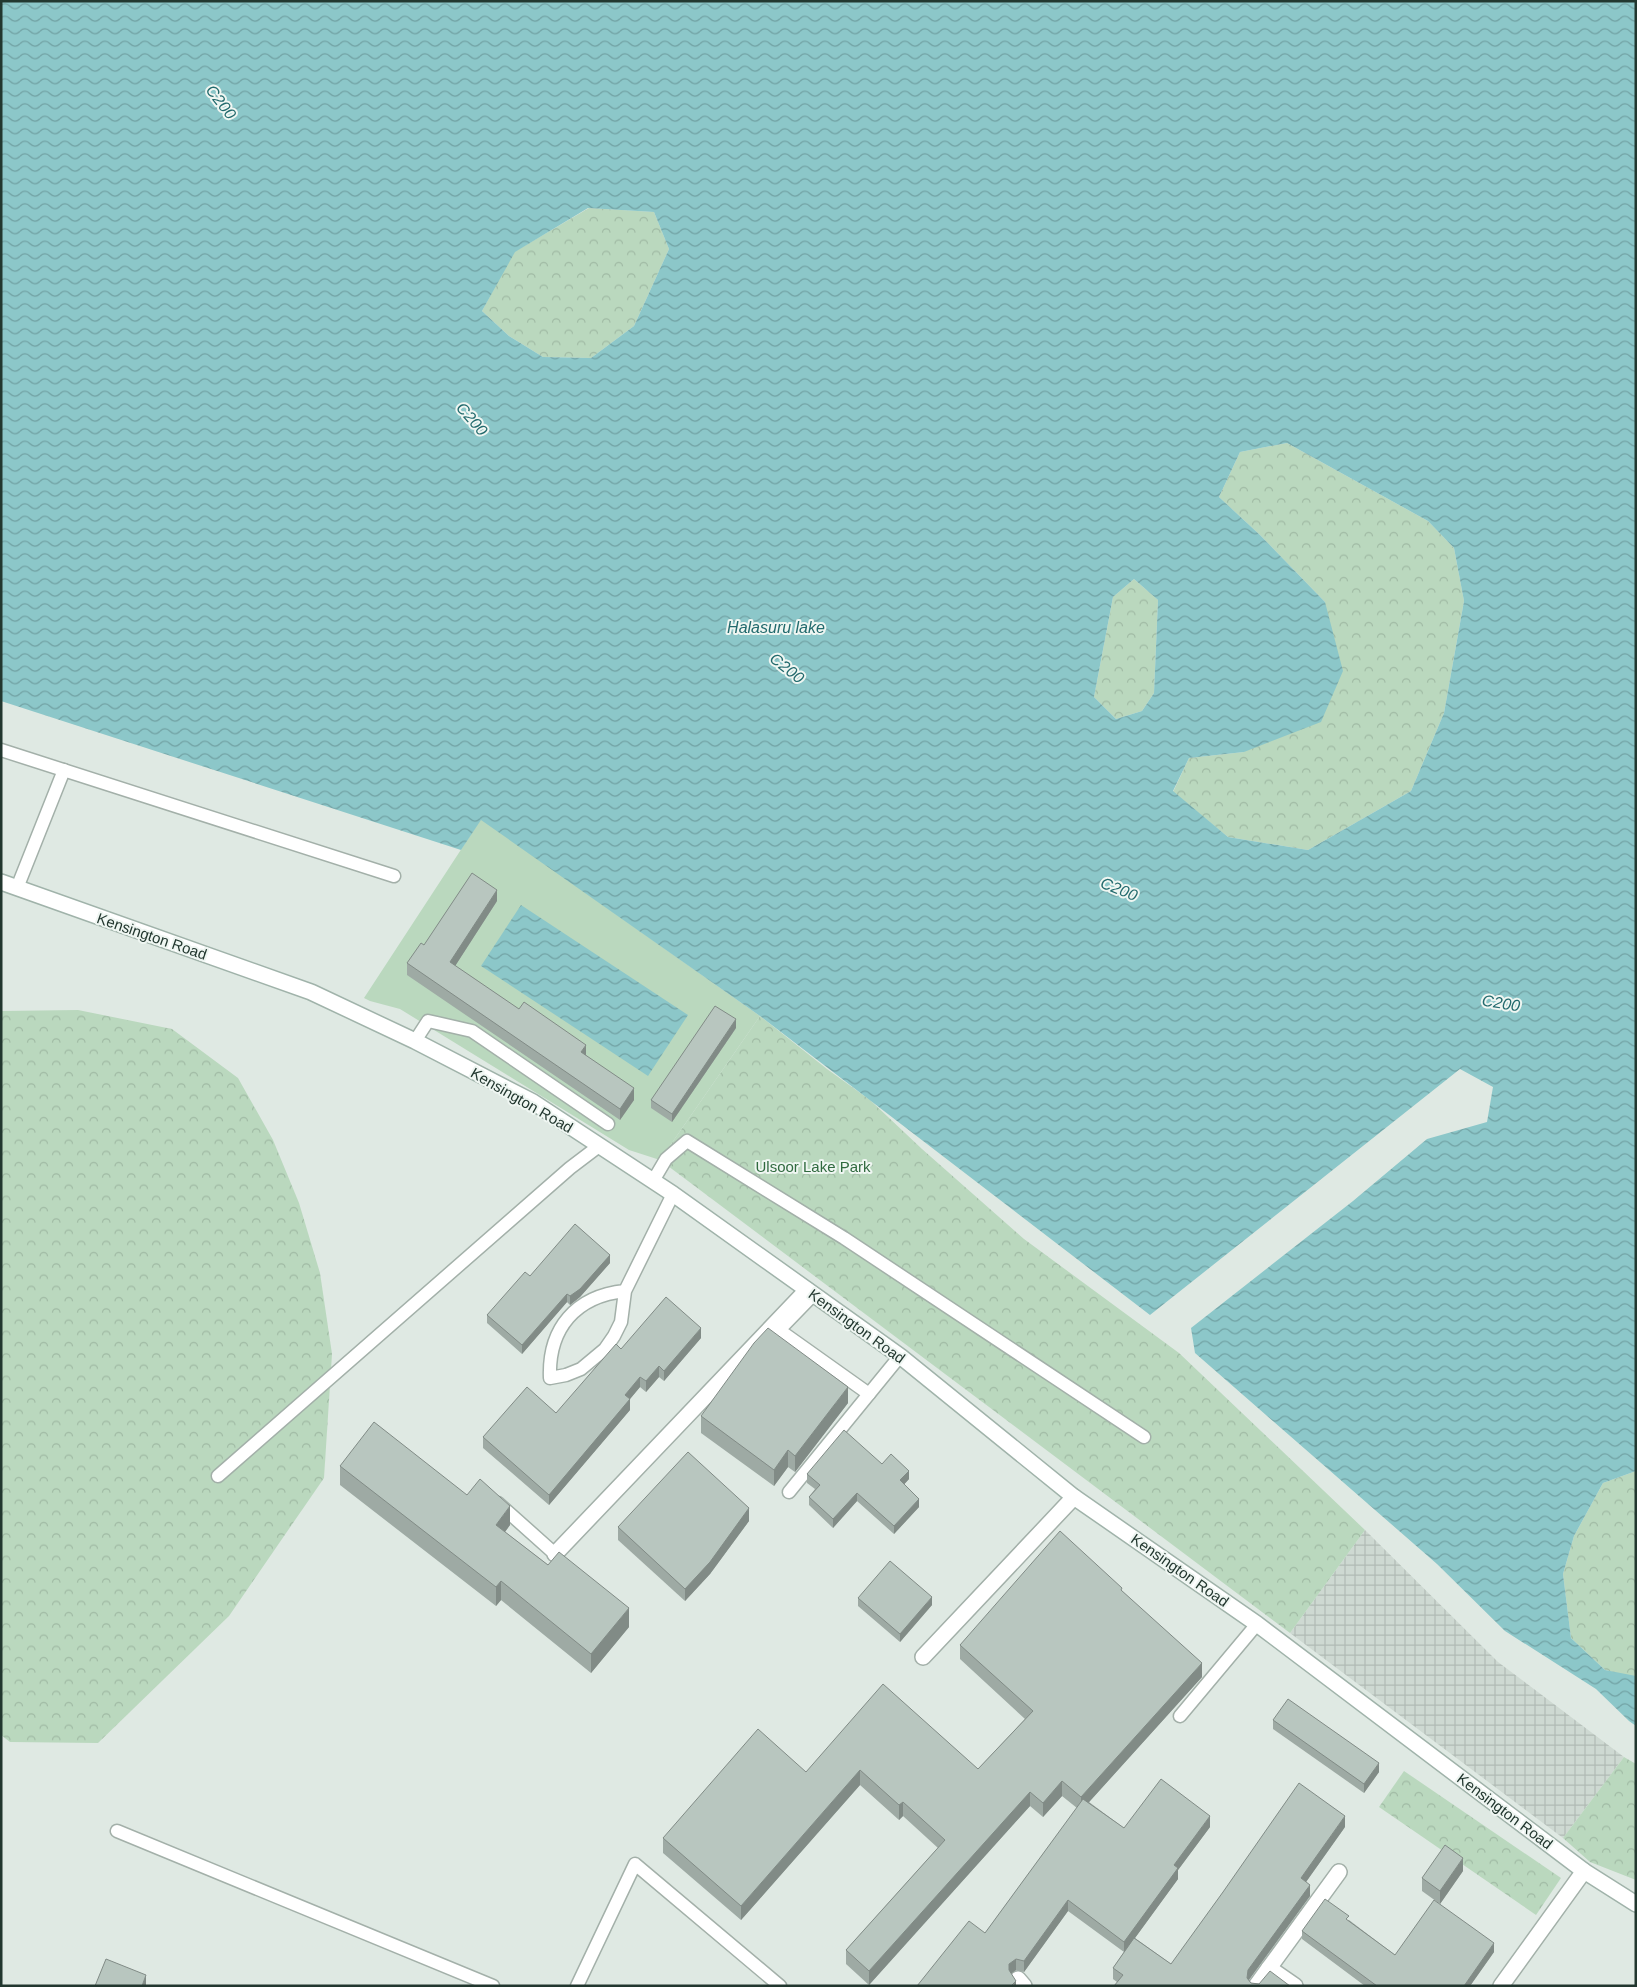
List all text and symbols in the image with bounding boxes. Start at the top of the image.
water label: C200 [203,82,240,122]
water label: C200 [453,399,491,439]
water label: Halasuru lake [727,619,825,636]
water label: C200 [767,650,807,687]
water label: C200 [1098,874,1140,904]
street label: Kensington Road [95,909,209,963]
water label: C200 [1481,992,1521,1014]
street label: Kensington Road [468,1064,576,1136]
park label: Ulsoor Lake Park [755,1158,871,1175]
street label: Kensington Road [805,1285,909,1367]
street label: Kensington Road [1128,1530,1232,1610]
street label: Kensington Road [1454,1770,1556,1852]

